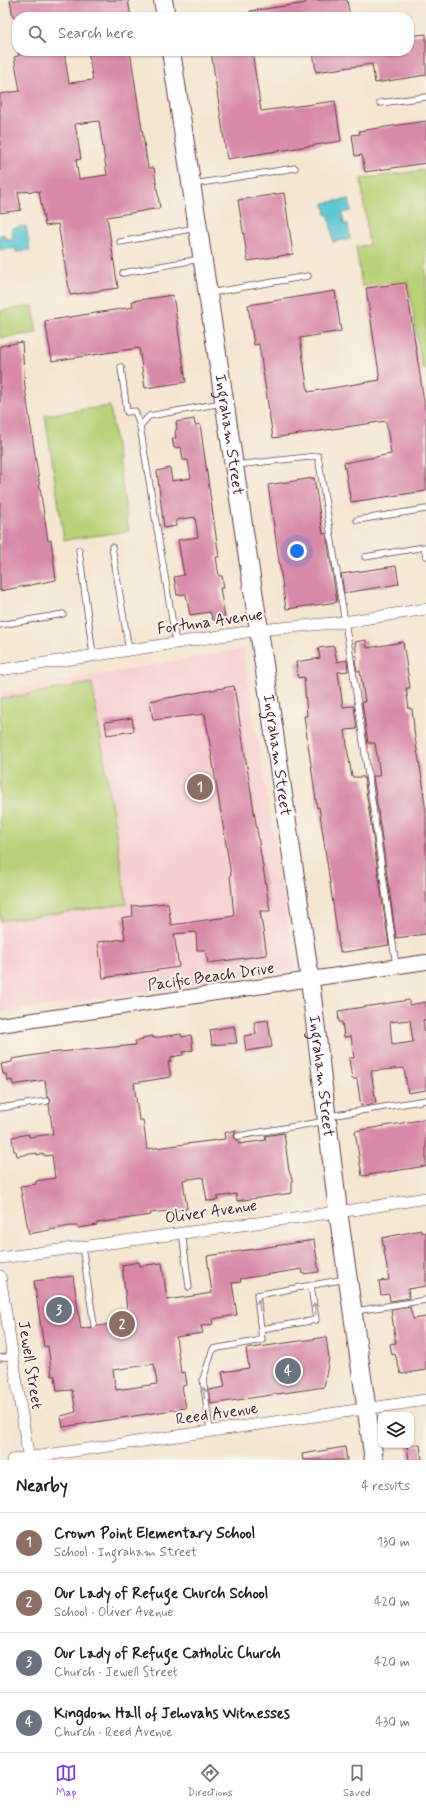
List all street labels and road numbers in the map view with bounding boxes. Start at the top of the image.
street label: Ingraham Street [210,372,249,497]
street label: Fortuna Avenue [156,604,264,640]
street label: Ingraham Street [258,693,297,818]
street label: Pacific Beach Drive [146,958,276,996]
street label: Ingraham Street [304,1014,339,1139]
street label: Oliver Avenue [164,1195,258,1229]
street label: Jewell Street [13,1319,47,1411]
street label: Reed Avenue [174,1398,260,1430]

